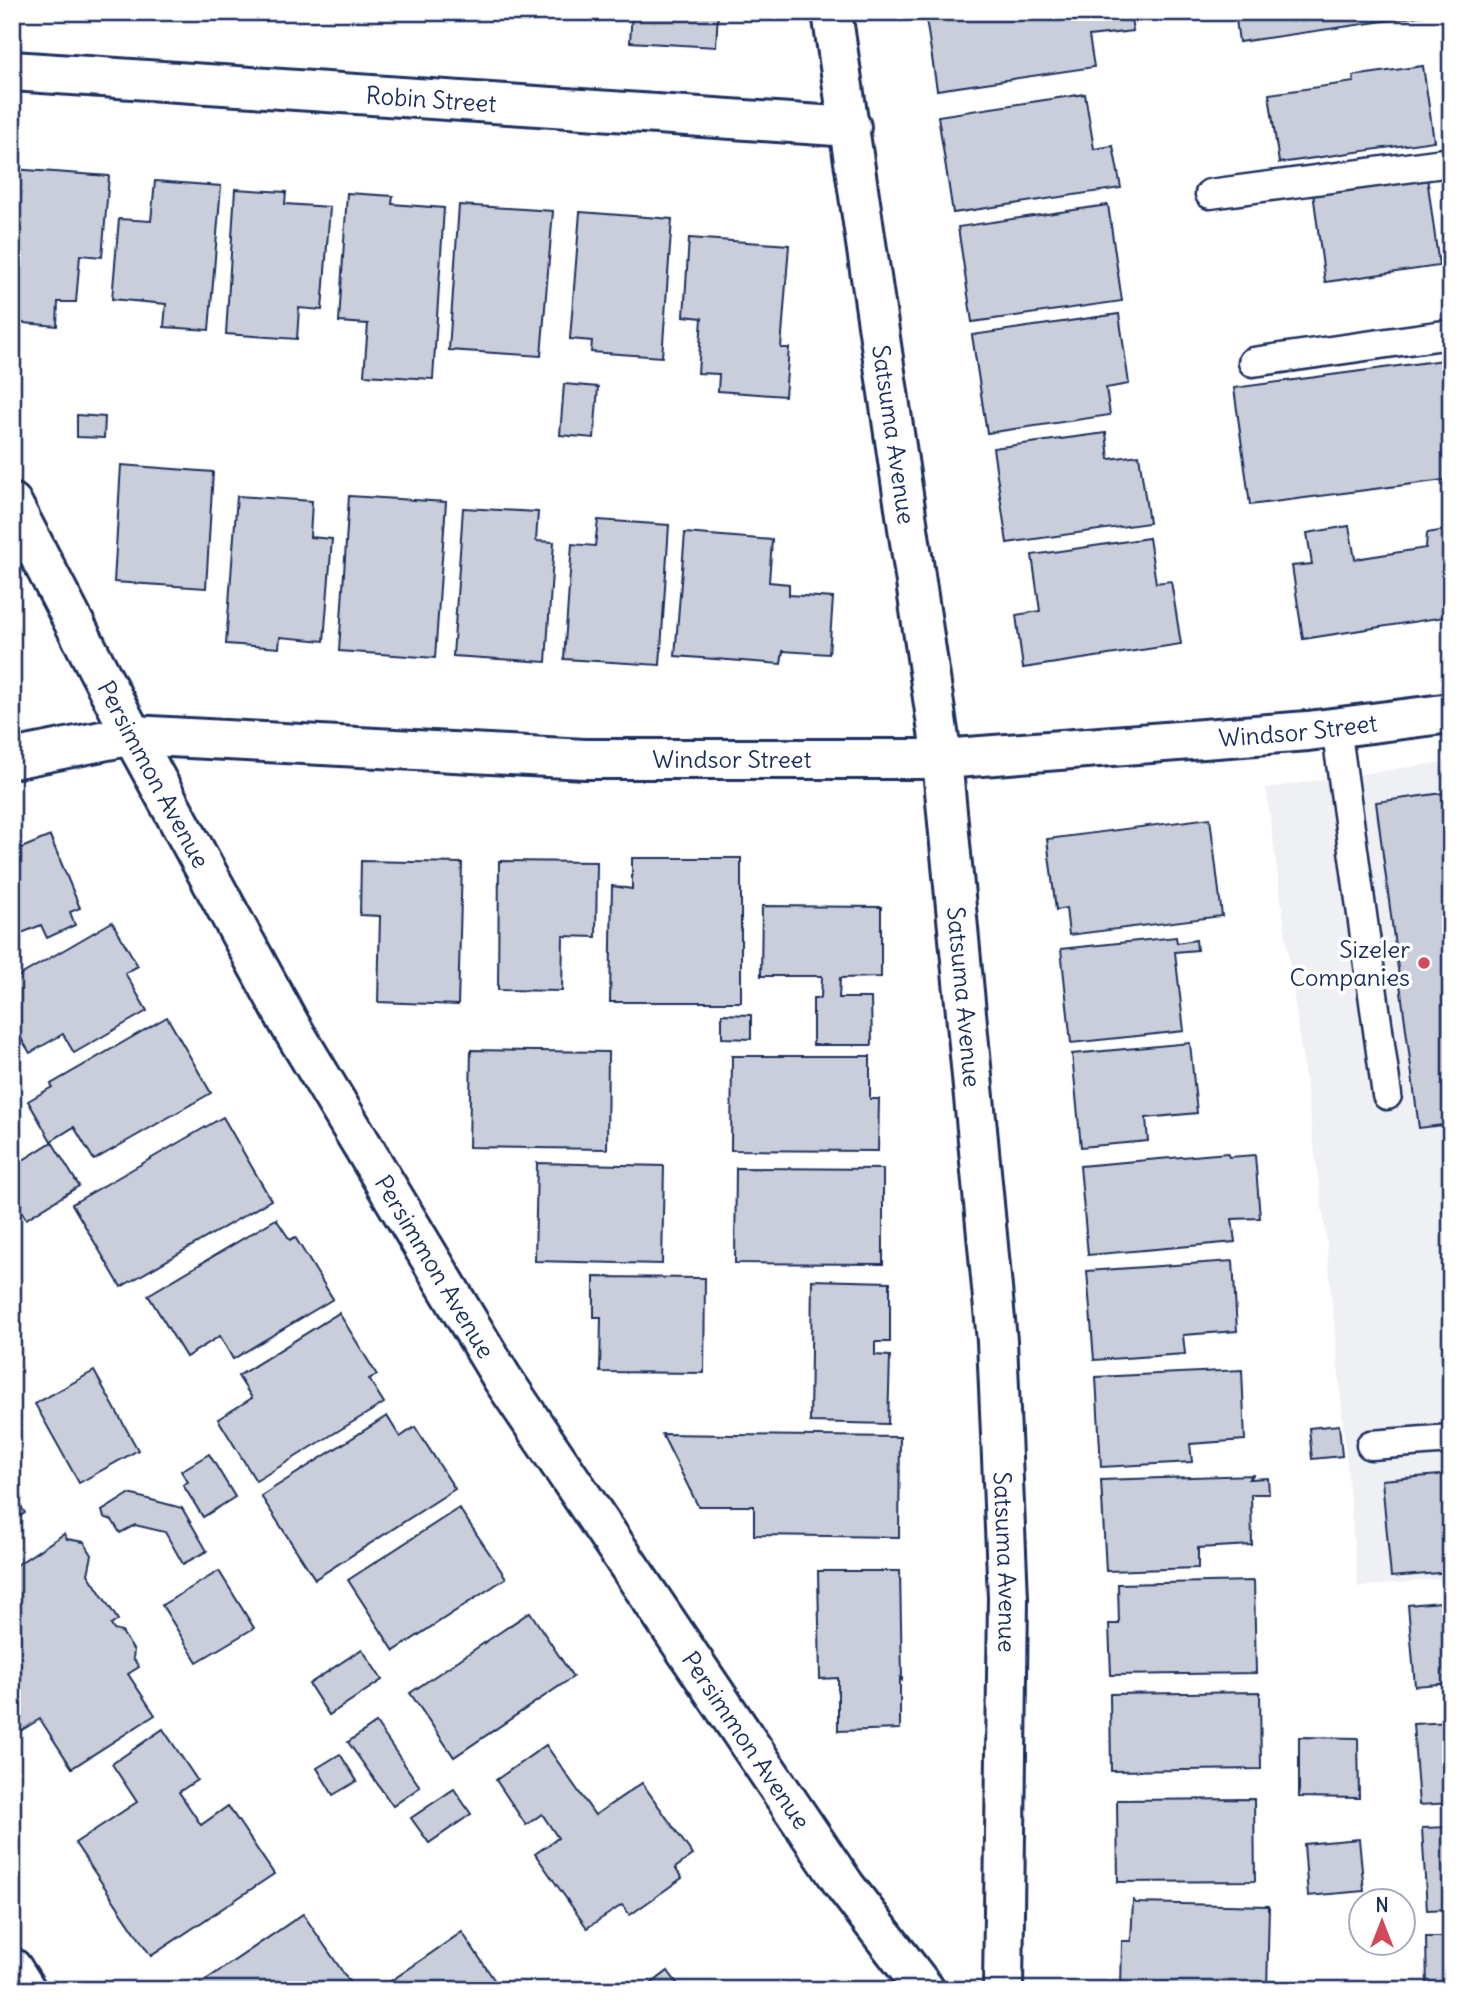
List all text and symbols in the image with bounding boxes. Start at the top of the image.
street label: Robin Street [365,80,497,118]
street label: Satsuma Avenue [866,343,922,526]
street label: Persimmon Avenue [91,675,216,873]
street label: Windsor Street [1217,707,1379,753]
street label: Windsor Street [652,744,812,774]
street label: Satsuma Avenue [941,905,988,1088]
place label: Sizeler Companies [1289,934,1410,992]
marker: Sizeler Companies [1416,955,1432,971]
street label: Persimmon Avenue [368,1169,501,1363]
street label: Satsuma Avenue [988,1471,1023,1653]
street label: Persimmon Avenue [676,1645,817,1835]
north arrow [1348,1886,1418,1956]
text: N [1375,1893,1389,1917]

